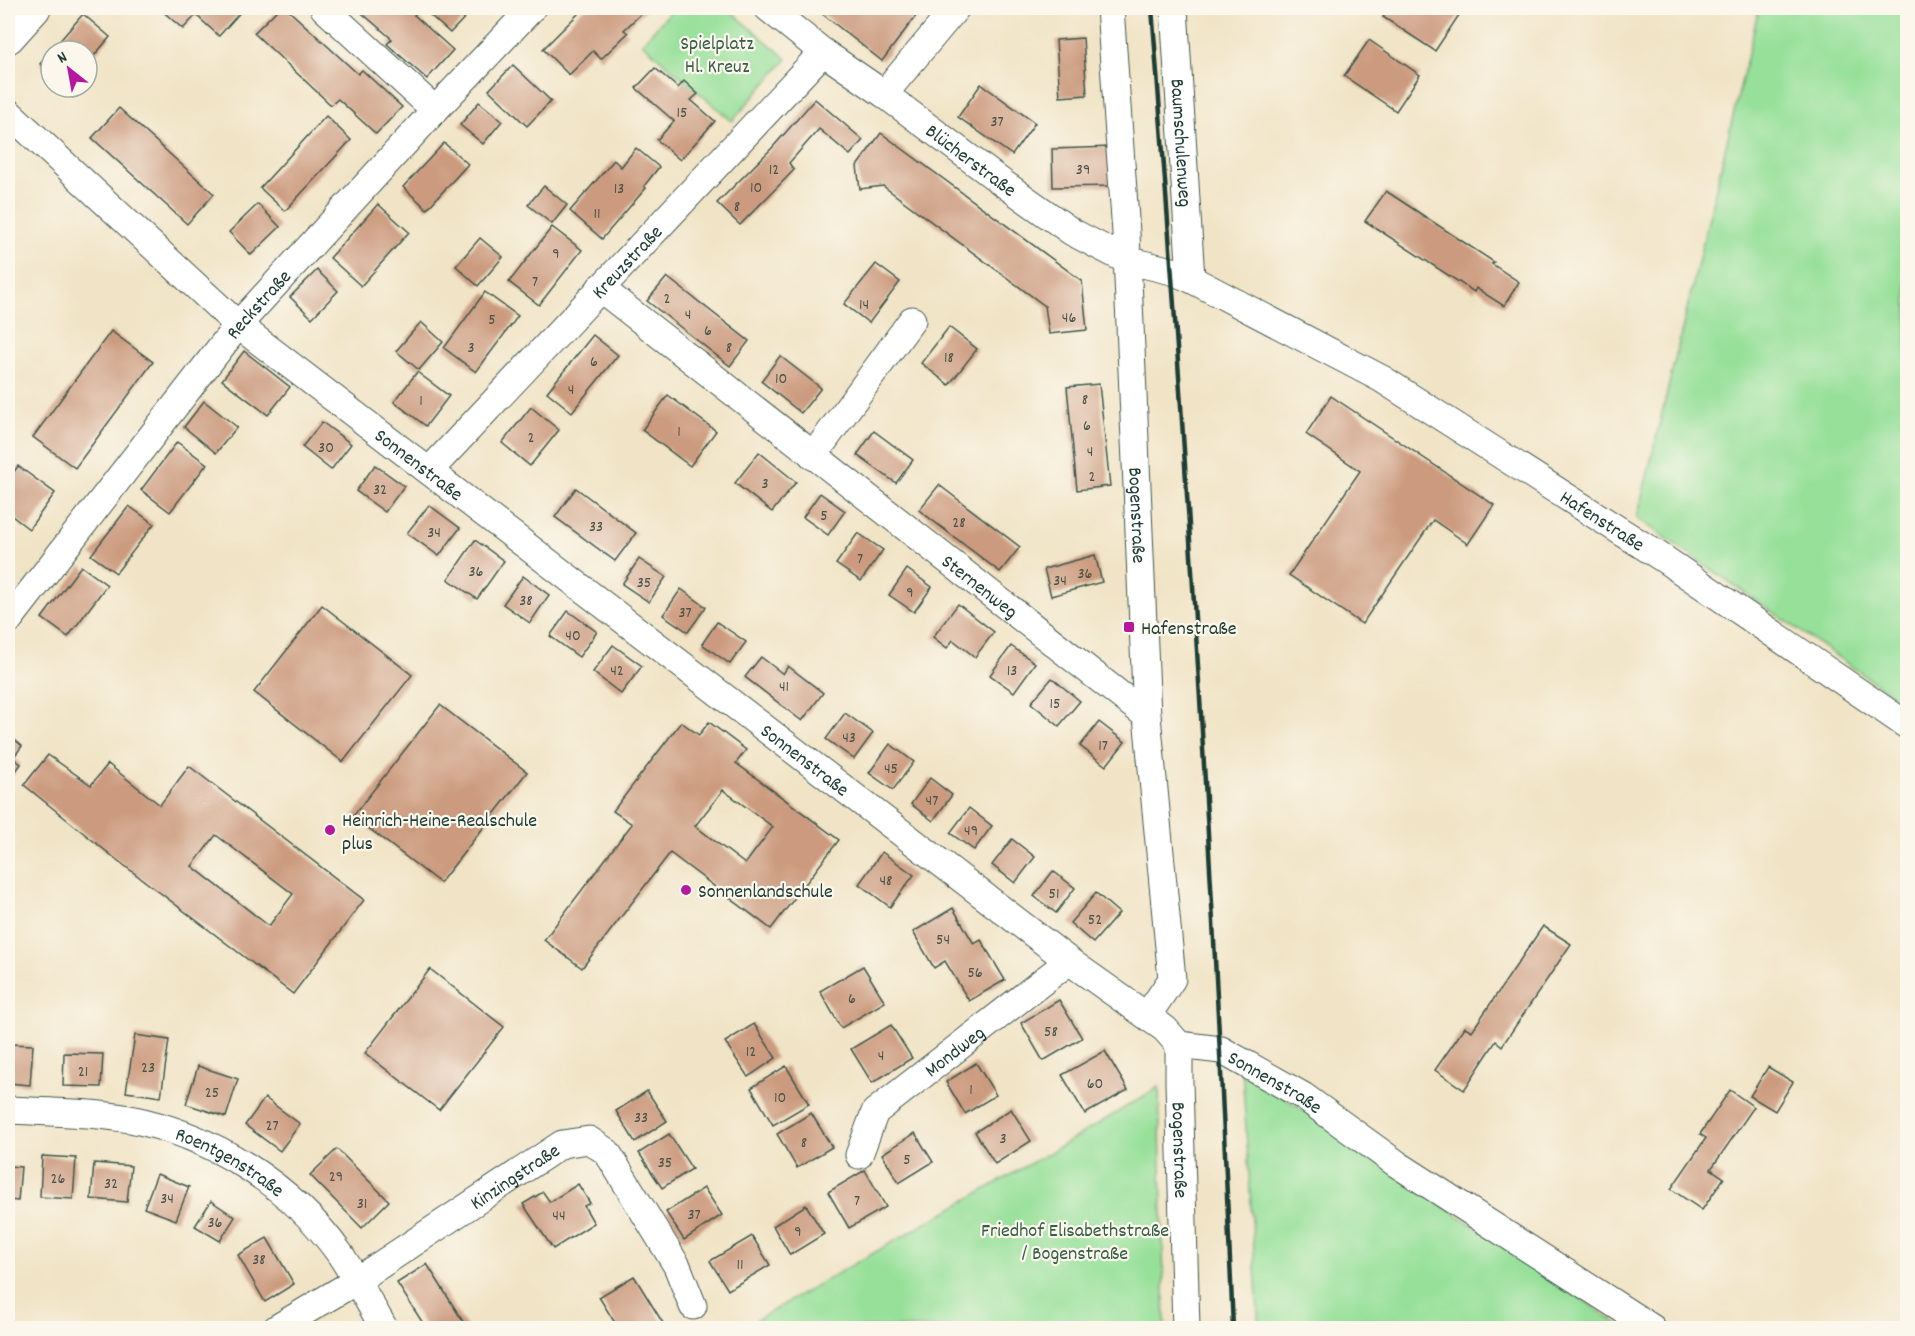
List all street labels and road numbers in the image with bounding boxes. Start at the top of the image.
street label: Baumschulenweg [1161,78,1197,208]
street label: Blücherstraße [918,119,1021,205]
street label: Kreuzstraße [587,220,671,307]
street label: Reckstraße [221,264,299,346]
street label: Sonnenstraße [367,423,468,509]
street label: Bogenstraße [1119,467,1151,564]
street label: Hafenstraße [1553,485,1649,560]
street label: Sternenweg [934,549,1023,627]
street label: Sonnenstraße [753,719,854,805]
street label: Mondweg [920,1020,992,1085]
street label: Sonnenstraße [1222,1045,1327,1122]
street label: Bogenstraße [1163,1102,1193,1199]
street label: Roentgenstraße [171,1122,289,1205]
street label: Kinzingstraße [466,1138,566,1218]

